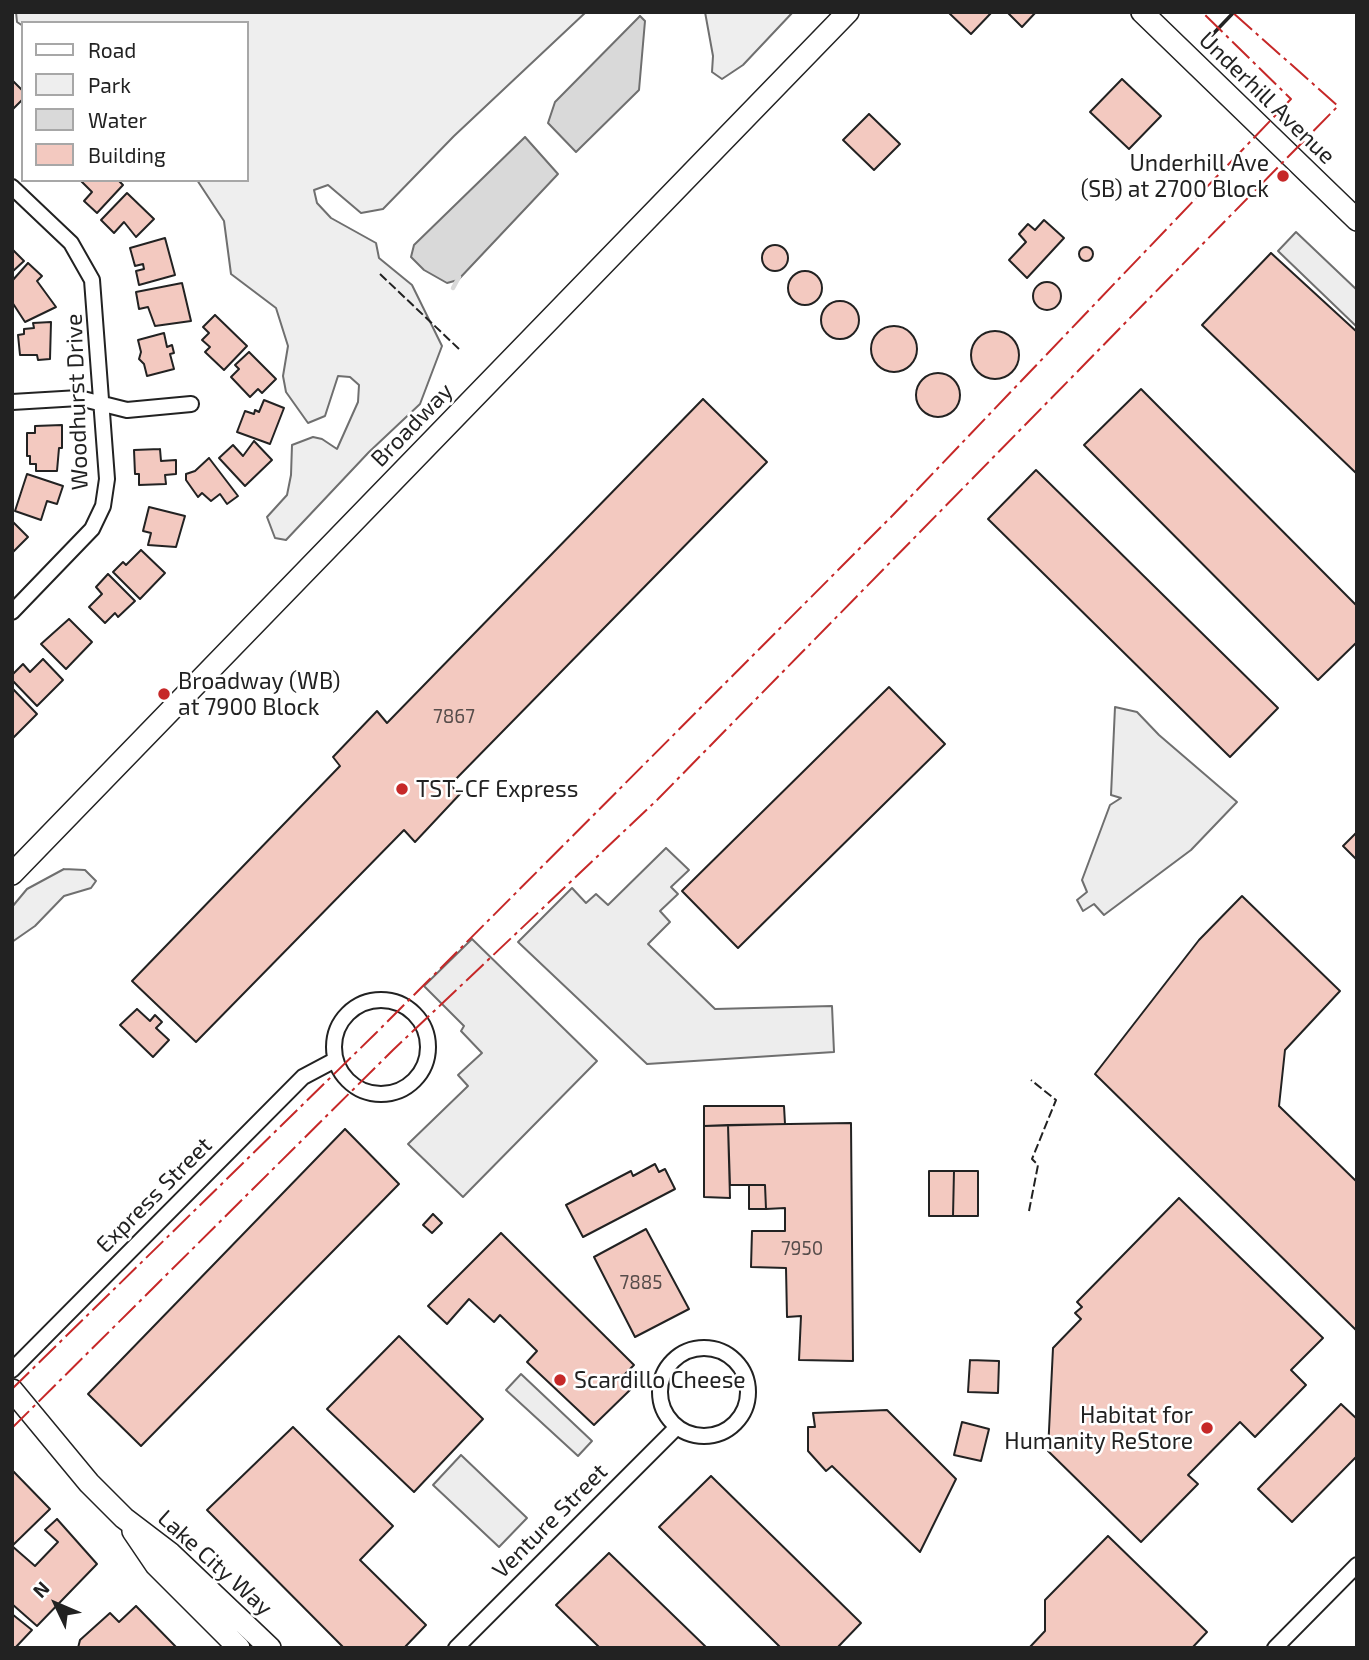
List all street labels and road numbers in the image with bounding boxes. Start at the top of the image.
street label: Underhill Avenue [1193,26,1341,170]
street label: Woodhurst Drive [60,313,94,491]
street label: Broadway [365,377,459,473]
street label: Express Street [90,1131,218,1259]
street label: Venture Street [487,1458,613,1584]
street label: Lake City Way [152,1504,278,1622]

